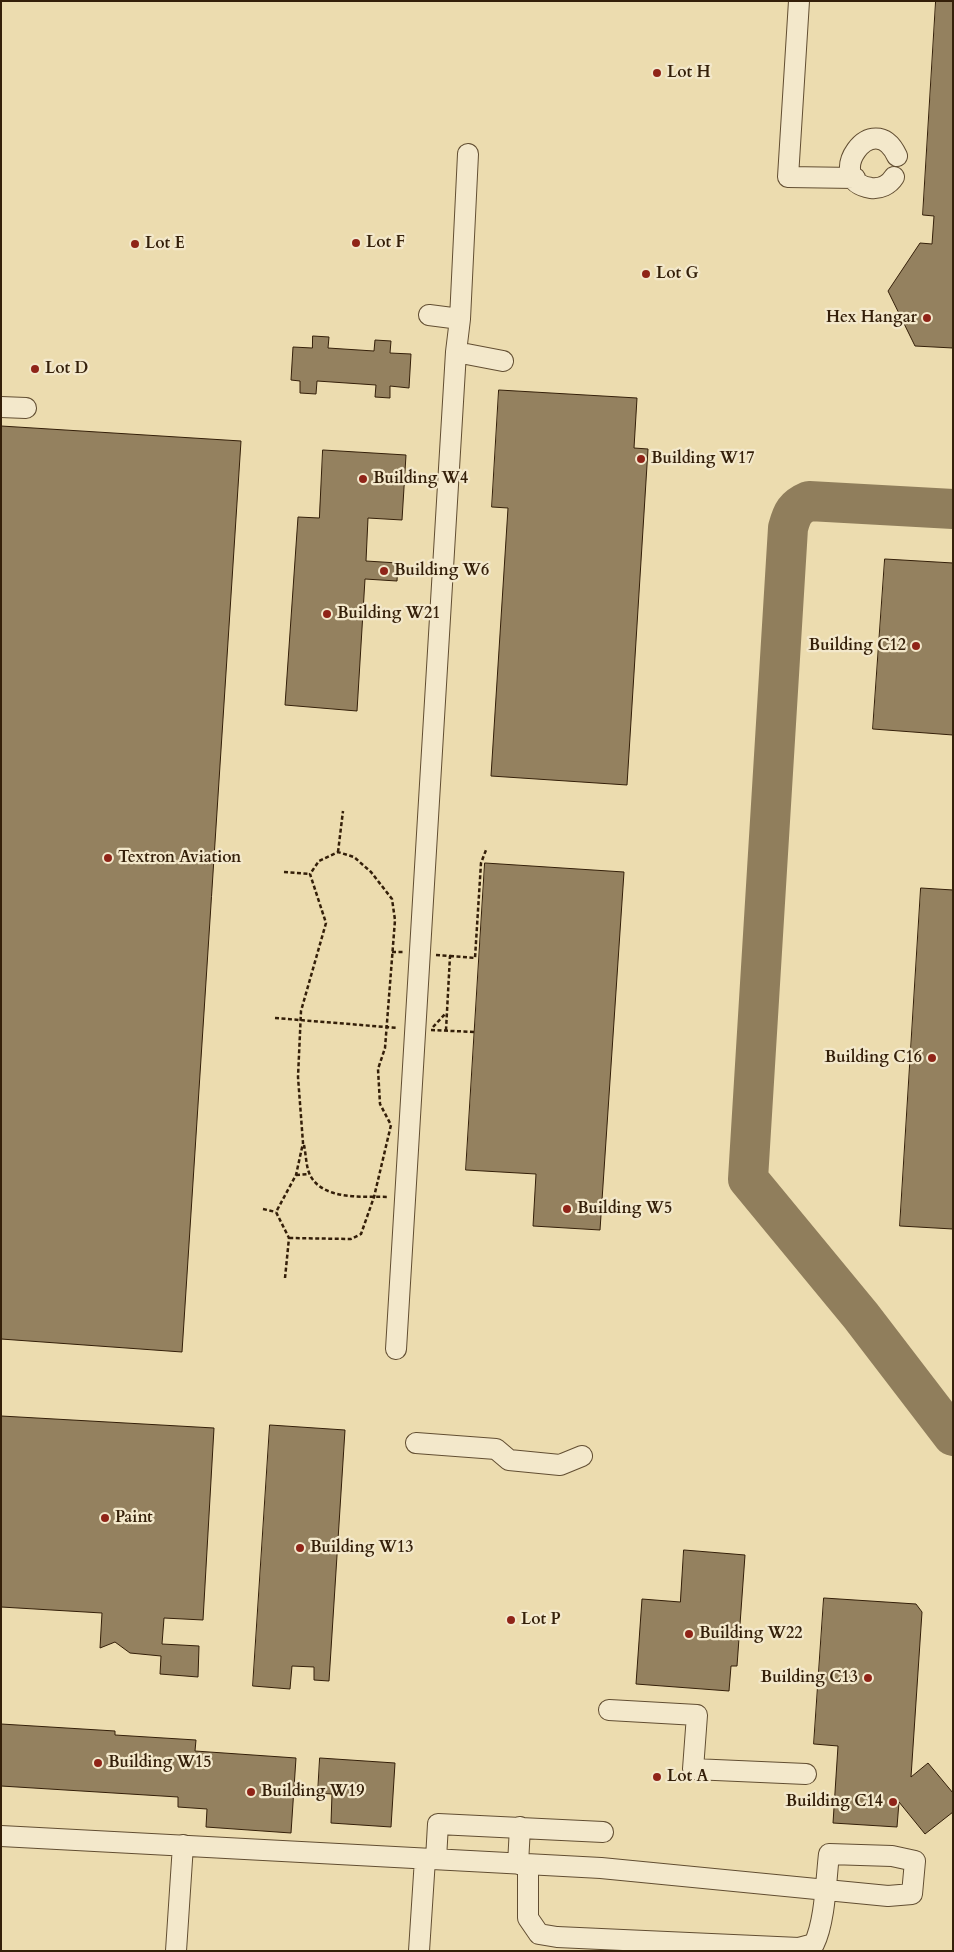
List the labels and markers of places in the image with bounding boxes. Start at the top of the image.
place label: Lot H [667,63,711,83]
marker: Lot H [651,67,663,79]
place label: Lot F [366,233,405,253]
place label: Lot E [145,234,185,254]
marker: Lot F [350,237,362,249]
marker: Lot E [129,238,141,250]
place label: Lot G [656,264,698,284]
marker: Lot G [640,268,652,280]
place label: Hex Hangar [826,308,917,328]
marker: Hex Hangar [921,312,933,324]
place label: Lot D [45,359,88,379]
marker: Lot D [29,363,41,375]
place label: Building W17 [651,449,754,469]
marker: Building W17 [635,453,647,465]
place label: Building W4 [373,469,468,489]
marker: Building W4 [357,473,369,485]
place label: Building W6 [394,561,489,581]
marker: Building W6 [378,565,390,577]
place label: Building W21 [337,604,440,624]
marker: Building W21 [321,608,333,620]
place label: Building C12 [809,636,906,656]
marker: Building C12 [910,640,922,652]
place label: Textron Aviation [118,848,241,868]
marker: Textron Aviation [102,852,114,864]
place label: Building C16 [825,1048,922,1068]
marker: Building C16 [926,1052,938,1064]
place label: Building W5 [577,1199,672,1219]
marker: Building W5 [561,1203,573,1215]
place label: Paint [115,1508,153,1528]
marker: Paint [99,1512,111,1524]
place label: Building W13 [310,1538,413,1558]
marker: Building W13 [294,1542,306,1554]
place label: Lot P [521,1610,561,1630]
marker: Lot P [505,1614,517,1626]
place label: Building W22 [699,1624,802,1644]
marker: Building W22 [683,1628,695,1640]
place label: Building C13 [761,1668,858,1688]
marker: Building C13 [862,1672,874,1684]
place label: Building W15 [108,1753,211,1773]
marker: Building W15 [92,1757,104,1769]
place label: Lot A [667,1767,708,1787]
marker: Lot A [651,1771,663,1783]
place label: Building W19 [261,1782,364,1802]
marker: Building W19 [245,1786,257,1798]
place label: Building C14 [786,1792,883,1812]
marker: Building C14 [887,1796,899,1808]

